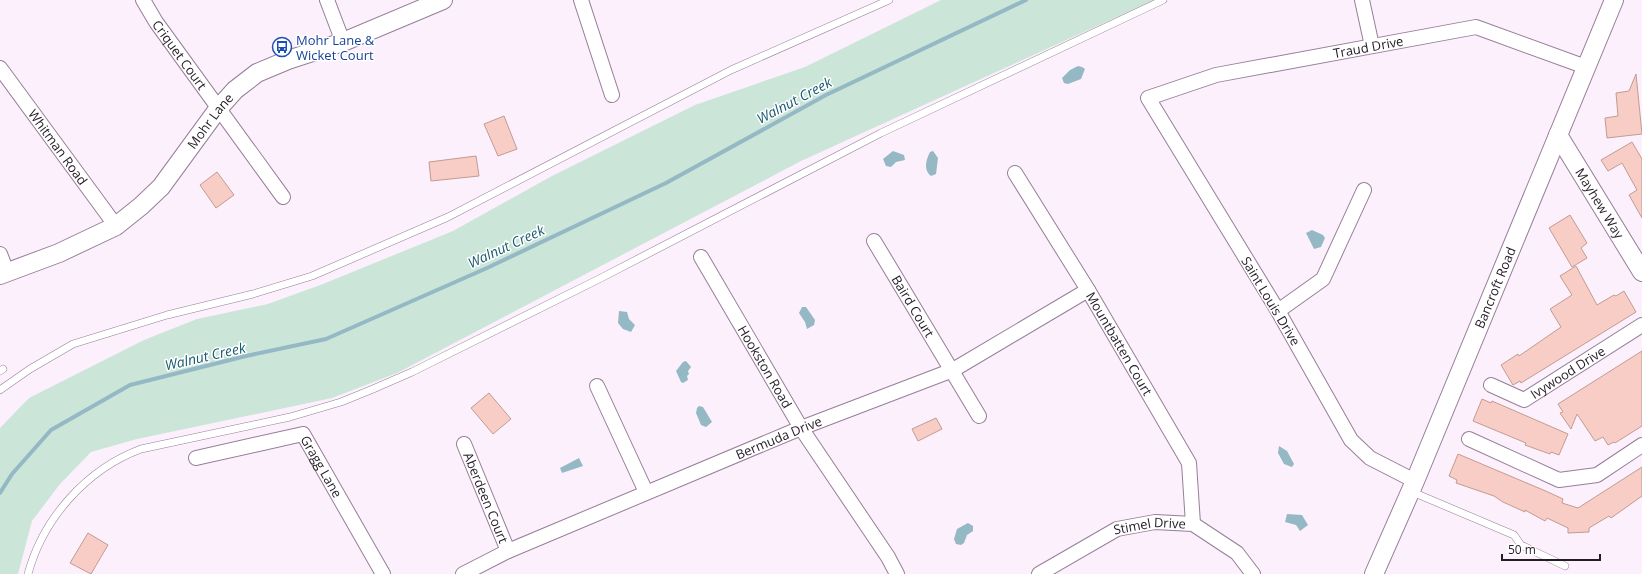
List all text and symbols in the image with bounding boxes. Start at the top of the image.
street label: Criquet Court [148,16,211,94]
place label: Mohr Lane & Wicket Court [296,31,375,64]
street label: Traud Drive [1332,32,1405,62]
bus stop icon: Mohr Lane & Wicket Court [271,36,293,58]
water label: Walnut Creek [753,72,836,128]
street label: Mohr Lane [183,89,237,152]
street label: Whitman Road [24,106,92,188]
street label: Mayhew Way [1571,164,1629,242]
water label: Walnut Creek [465,220,548,272]
street label: Bancroft Road [1470,244,1520,331]
street label: Saint Louis Drive [1237,253,1305,349]
street label: Baird Court [887,272,939,341]
street label: Mountbatten Court [1082,288,1157,399]
street label: Hookston Road [734,322,796,411]
water label: Walnut Creek [163,337,248,375]
street label: Ivywood Drive [1527,342,1609,403]
street label: Bermuda Drive [733,412,824,463]
street label: Gragg Lane [297,432,346,501]
street label: Aberdeen Court [459,449,513,546]
street label: Stimel Drive [1112,513,1186,538]
scale bar [1502,536,1600,562]
text: 50 m [1508,541,1536,558]

